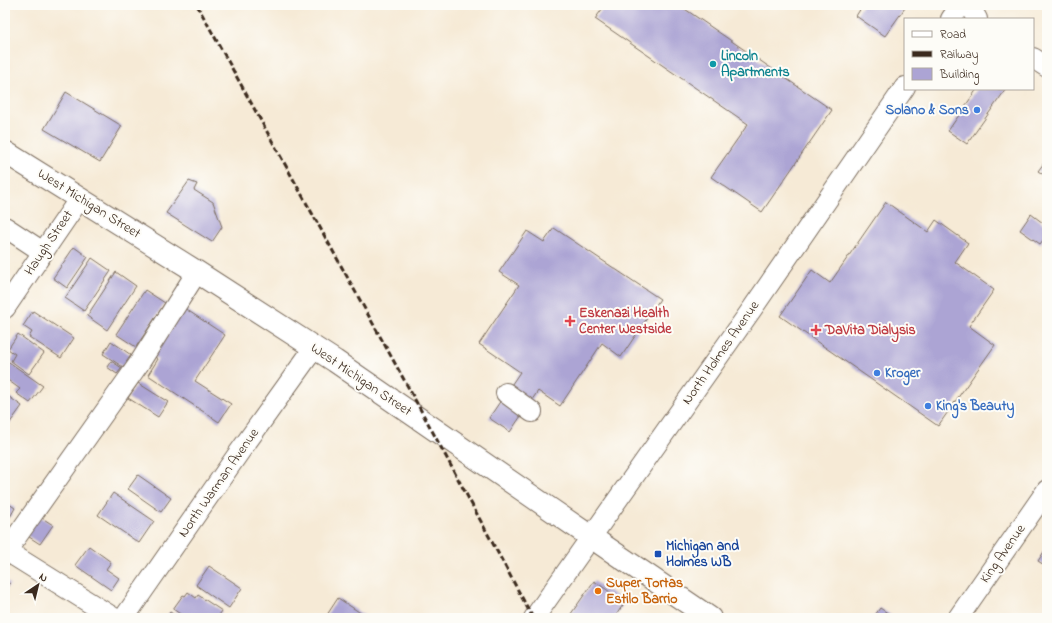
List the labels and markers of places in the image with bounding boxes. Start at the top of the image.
place label: Lincoln Apartments [721,46,790,83]
marker: Lincoln Apartments [708,59,718,69]
place label: Solano & Sons [885,100,969,121]
marker: Solano & Sons [972,105,982,115]
place label: Eskenazi Health Center Westside [579,303,672,340]
marker: Eskenazi Health Center Westside [564,315,576,327]
place label: DaVita Dialysis [824,320,916,343]
marker: DaVita Dialysis [810,324,822,336]
place label: Kroger [885,363,921,386]
marker: Kroger [872,368,882,378]
place label: King's Beauty [936,396,1015,419]
marker: King's Beauty [923,401,933,411]
place label: Michigan and Holmes WB [666,536,739,573]
marker: Michigan and Holmes WB [653,549,663,559]
place label: Super Tortas Estilo Barrio [606,573,683,610]
marker: Super Tortas Estilo Barrio [593,586,603,596]

